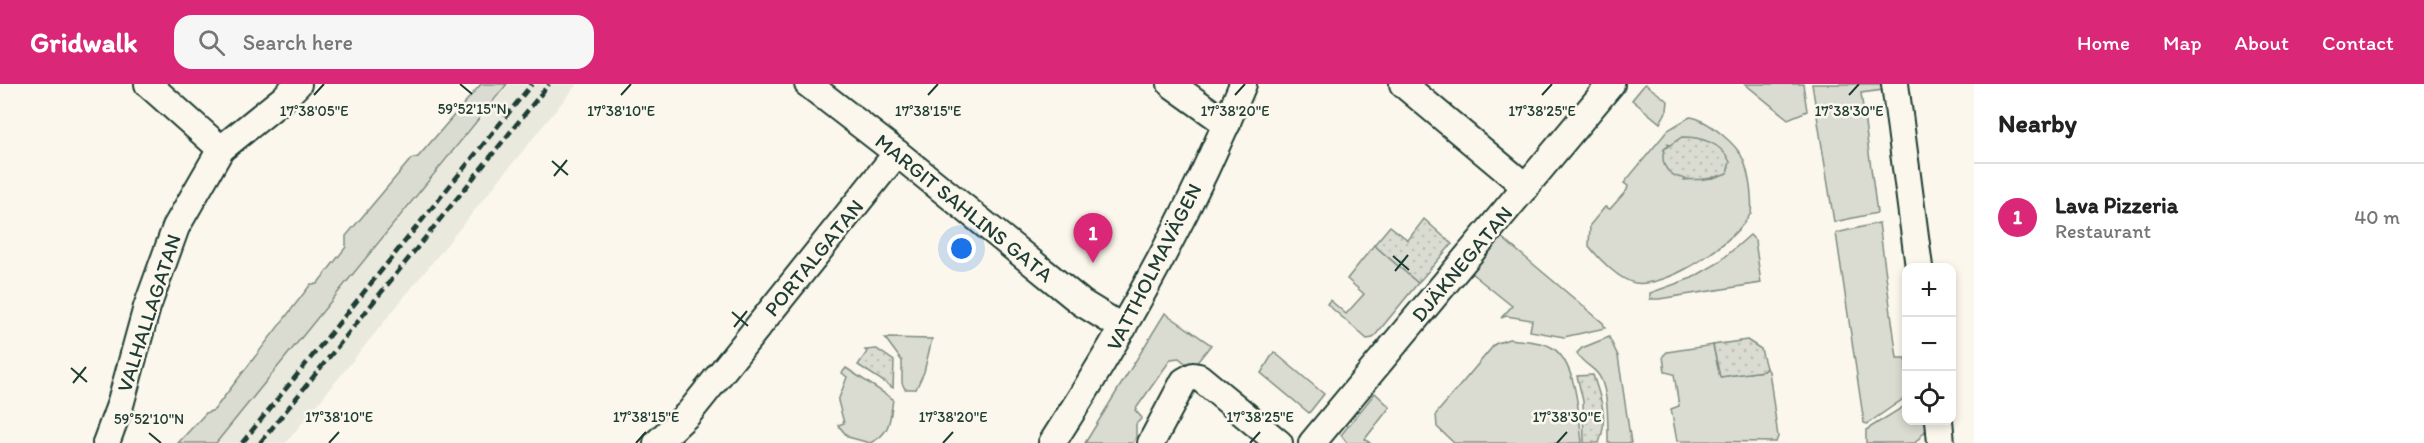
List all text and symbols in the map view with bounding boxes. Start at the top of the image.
search box [174,15,594,69]
text: Gridwalk [30,25,138,59]
icon: search [195,26,228,59]
text: Search here [243,29,353,56]
text: Home [2077,30,2130,55]
text: Map [2163,30,2202,55]
text: About [2235,30,2289,55]
text: Contact [2322,30,2394,55]
text: 59°52'15"N [437,100,507,118]
text: 17°38'05"E [280,102,348,120]
text: 17°38'10"E [587,102,655,120]
text: 17°38'15"E [895,102,961,120]
text: 17°38'20"E [1201,102,1269,120]
text: 17°38'25"E [1508,102,1576,120]
text: 17°38'30"E [1814,102,1884,120]
text: Nearby [1998,107,2077,139]
street label: MARGIT SAHLINS GATA [870,128,1059,287]
street label: VATTHOLMAVÄGEN [1101,179,1207,355]
text: Lava Pizzeria [2055,192,2178,219]
street label: PORTALGATAN [759,194,868,321]
street label: DJÄKNEGATAN [1406,201,1517,327]
text: 1 [2013,205,2022,229]
text: 40 m [2354,205,2400,229]
pin: 1 [1074,214,1112,263]
text: Restaurant [2055,219,2151,243]
street label: VALHALLAGATAN [111,231,186,395]
your location [947,234,976,263]
map controls [1902,263,1956,425]
button: + [1902,263,1956,317]
button: − [1902,317,1956,371]
button: locate [1902,371,1956,425]
text: 17°38'10"E [305,408,373,426]
text: 17°38'15"E [613,408,679,426]
text: 17°38'20"E [919,408,987,426]
text: 17°38'25"E [1226,408,1294,426]
text: 17°38'30"E [1532,408,1602,426]
text: 59°52'10"N [114,410,184,428]

